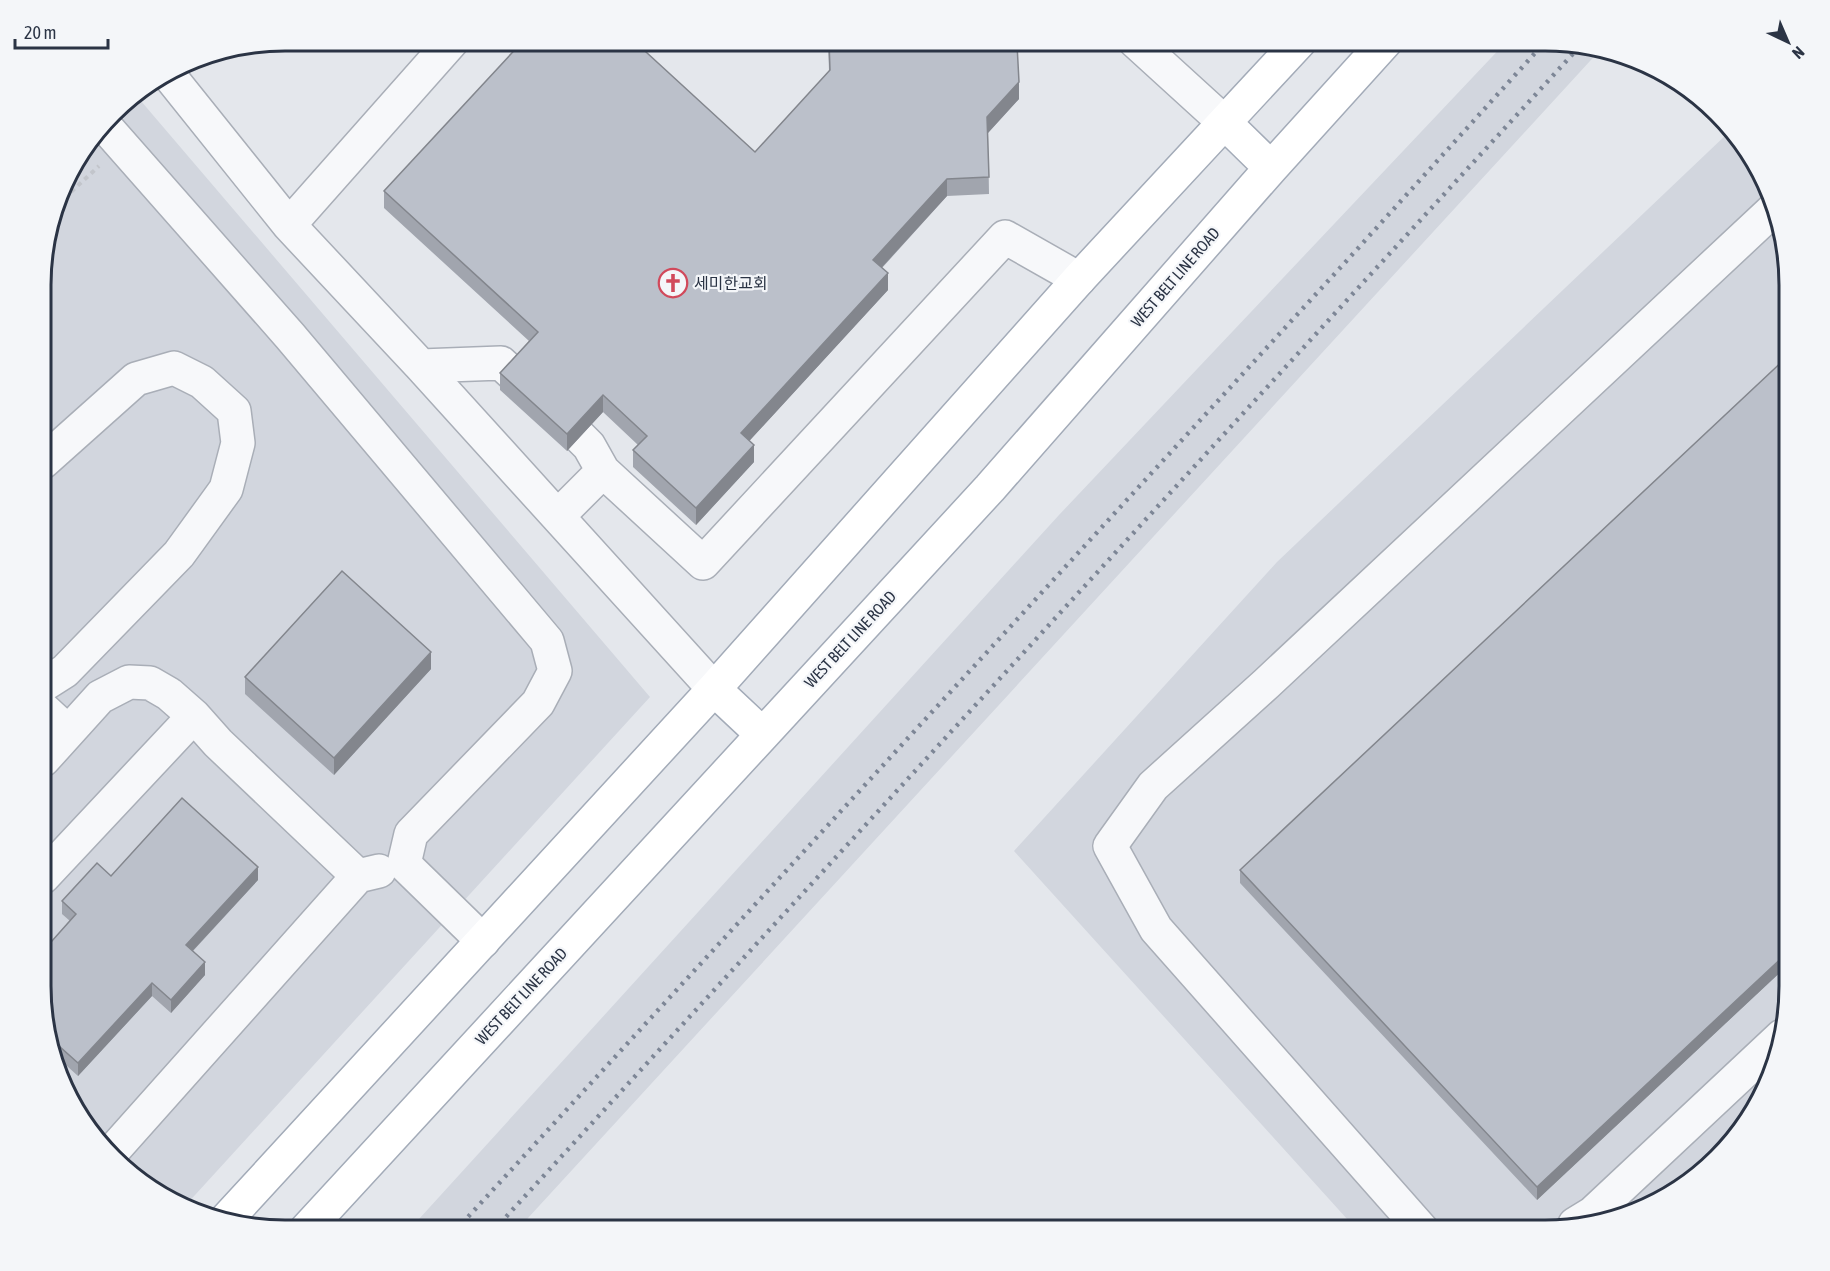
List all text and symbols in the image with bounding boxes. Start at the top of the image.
scale bar [15,12,108,50]
north arrow [1758,12,1818,72]
text: 20 m [24,22,56,43]
text: N [1789,43,1808,63]
street label: WEST BELT LINE ROAD [1127,224,1223,330]
church icon: 세미한교회 [657,267,689,299]
place label: 세미한교회 [694,274,768,292]
street label: WEST BELT LINE ROAD [801,587,899,691]
street label: WEST BELT LINE ROAD [472,944,570,1048]

